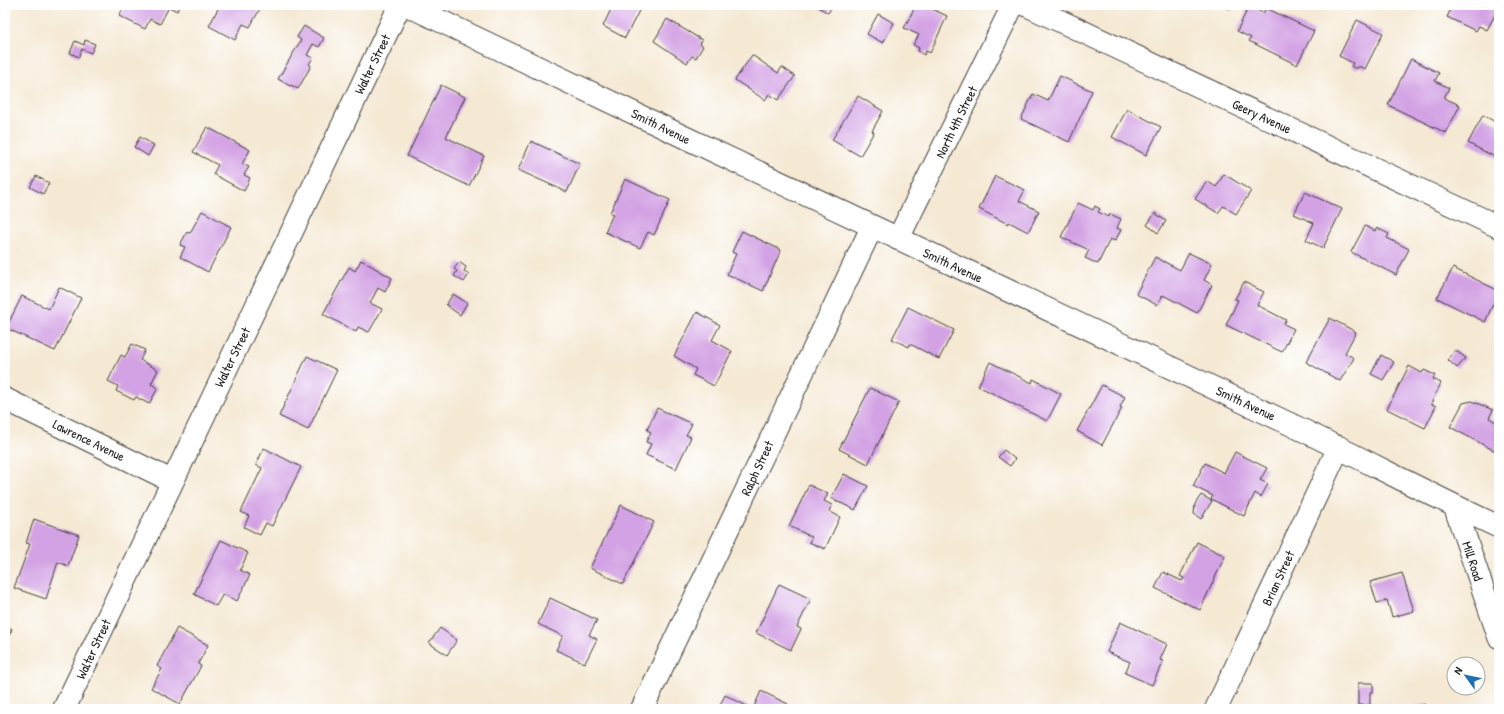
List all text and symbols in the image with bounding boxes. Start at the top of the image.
street label: Walter Street [350,31,394,97]
street label: North 4th Street [931,82,981,161]
street label: Geery Avenue [1230,95,1294,137]
street label: Smith Avenue [628,104,694,148]
street label: Smith Avenue [920,243,986,287]
street label: Walter Street [210,324,254,390]
street label: Smith Avenue [1213,381,1279,425]
street label: Lawrence Avenue [50,415,128,465]
street label: Ralph Street [736,437,778,498]
street label: Mill Road [1458,539,1488,583]
street label: Brian Street [1257,547,1299,608]
street label: Walter Street [71,616,115,682]
north arrow [1446,656,1486,696]
text: N [1450,664,1465,677]

